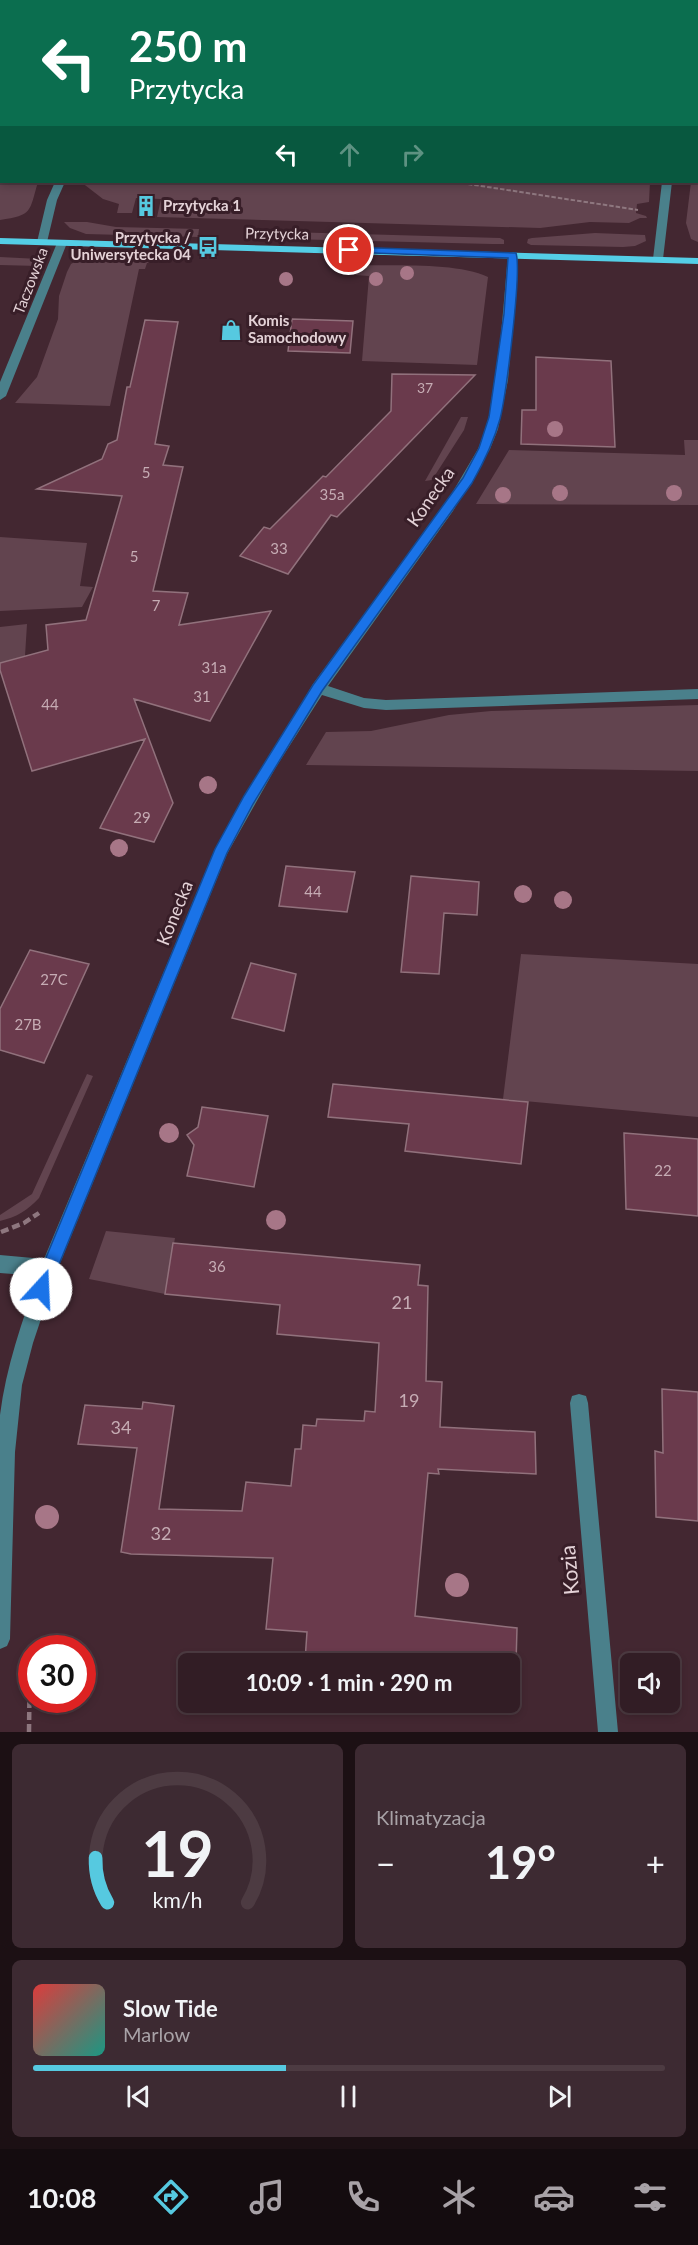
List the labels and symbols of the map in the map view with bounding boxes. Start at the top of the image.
building icon: Przytycka 1 [134,194,158,218]
place label: Przytycka 1 [163,196,241,214]
street label: Przytycka [245,223,309,243]
pin [323,224,374,275]
place label: Przytycka / Uniwersytecka 04 [71,228,191,263]
bus stop icon: Przytycka / Uniwersytecka 04 [196,235,220,259]
street label: Taczowska [9,245,51,317]
place label: Komis Samochodowy [248,311,346,346]
shop icon: Komis Samochodowy [219,318,243,342]
house number: 37 [417,379,433,396]
street label: Konecka [402,462,459,530]
house number: 5 [142,463,150,481]
house number: 35a [320,485,344,503]
house number: 33 [270,539,288,557]
house number: 5 [130,547,138,565]
house number: 7 [152,596,161,614]
house number: 31a [202,658,226,676]
house number: 31 [193,687,211,705]
house number: 44 [41,695,59,713]
house number: 29 [133,808,151,826]
street label: Konecka [151,877,197,948]
house number: 44 [304,882,322,900]
house number: 27C [40,970,68,988]
house number: 27B [14,1015,42,1033]
house number: 22 [654,1161,672,1179]
position arrow [9,1257,73,1321]
house number: 36 [208,1257,226,1275]
house number: 21 [392,1291,412,1313]
house number: 19 [399,1389,419,1411]
house number: 34 [111,1416,131,1438]
house number: 32 [151,1522,171,1544]
street label: Kozia [554,1544,583,1596]
speed limit sign: 30 [18,1635,96,1713]

